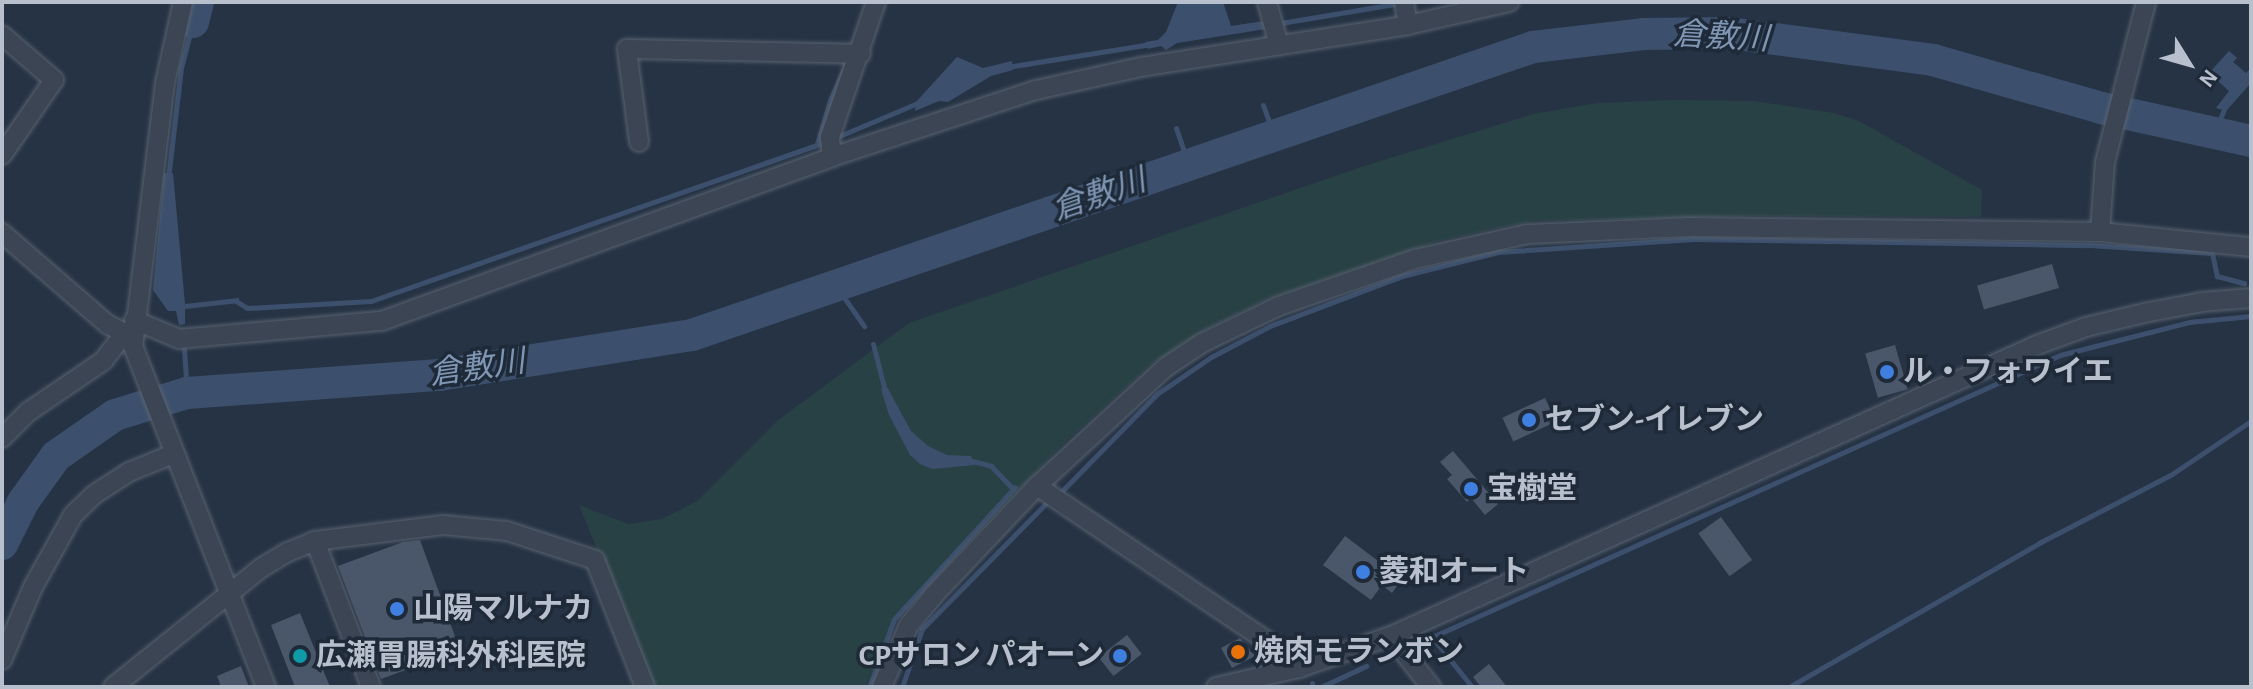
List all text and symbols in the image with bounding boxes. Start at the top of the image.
water label: 倉敷川 [1672,15,1770,59]
north arrow [2149,24,2229,104]
text: N [2195,66,2222,91]
water label: 倉敷川 [1047,161,1151,229]
water label: 倉敷川 [427,342,527,394]
place label: ル・フォワイエ [1903,354,2113,390]
marker: ル・フォワイエ [1878,363,1896,381]
place label: セブン-イレブン [1545,402,1764,438]
marker: セブン-イレブン [1520,411,1538,429]
place label: 宝樹堂 [1487,471,1577,507]
marker: 宝樹堂 [1462,480,1480,498]
place label: 菱和オート [1379,554,1529,590]
marker: 菱和オート [1354,563,1372,581]
place label: 山陽マルナカ [413,591,593,627]
marker: 山陽マルナカ [388,600,406,618]
place label: 焼肉モランボン [1254,634,1464,670]
place label: 広瀬胃腸科外科医院 [316,638,586,674]
place label: CPサロン パオーン [857,638,1104,674]
marker: 焼肉モランボン [1229,643,1247,661]
marker: 広瀬胃腸科外科医院 [291,647,309,665]
marker: CPサロン パオーン [1111,647,1129,665]

